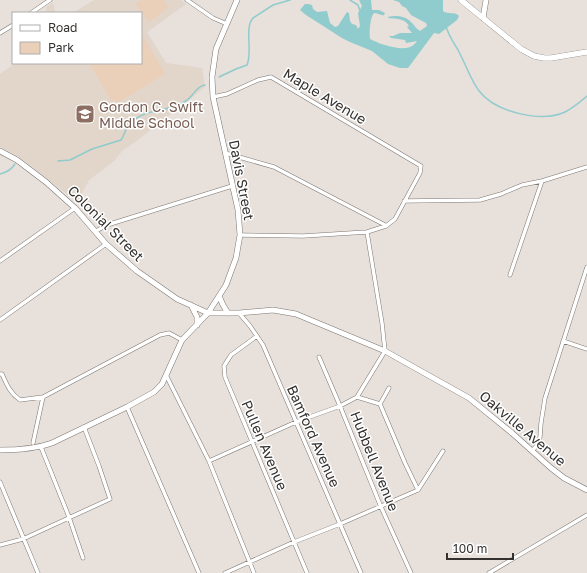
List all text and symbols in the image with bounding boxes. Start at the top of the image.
legend [12,12,142,64]
text: Road [48,20,77,35]
text: Park [48,40,74,55]
street label: Maple Avenue [280,65,370,127]
place label: Gordon C. Swift Middle School [99,98,203,131]
school or university icon: Gordon C. Swift Middle School [74,103,96,125]
street label: Davis Street [226,138,258,222]
street label: Colonial Street [65,182,147,264]
street label: Bamford Avenue [284,382,344,490]
street label: Oakville Avenue [476,387,570,469]
street label: Pullen Avenue [238,397,292,493]
street label: Hubbell Avenue [347,409,403,513]
scale bar [447,535,513,561]
text: 100 m [453,541,487,556]

